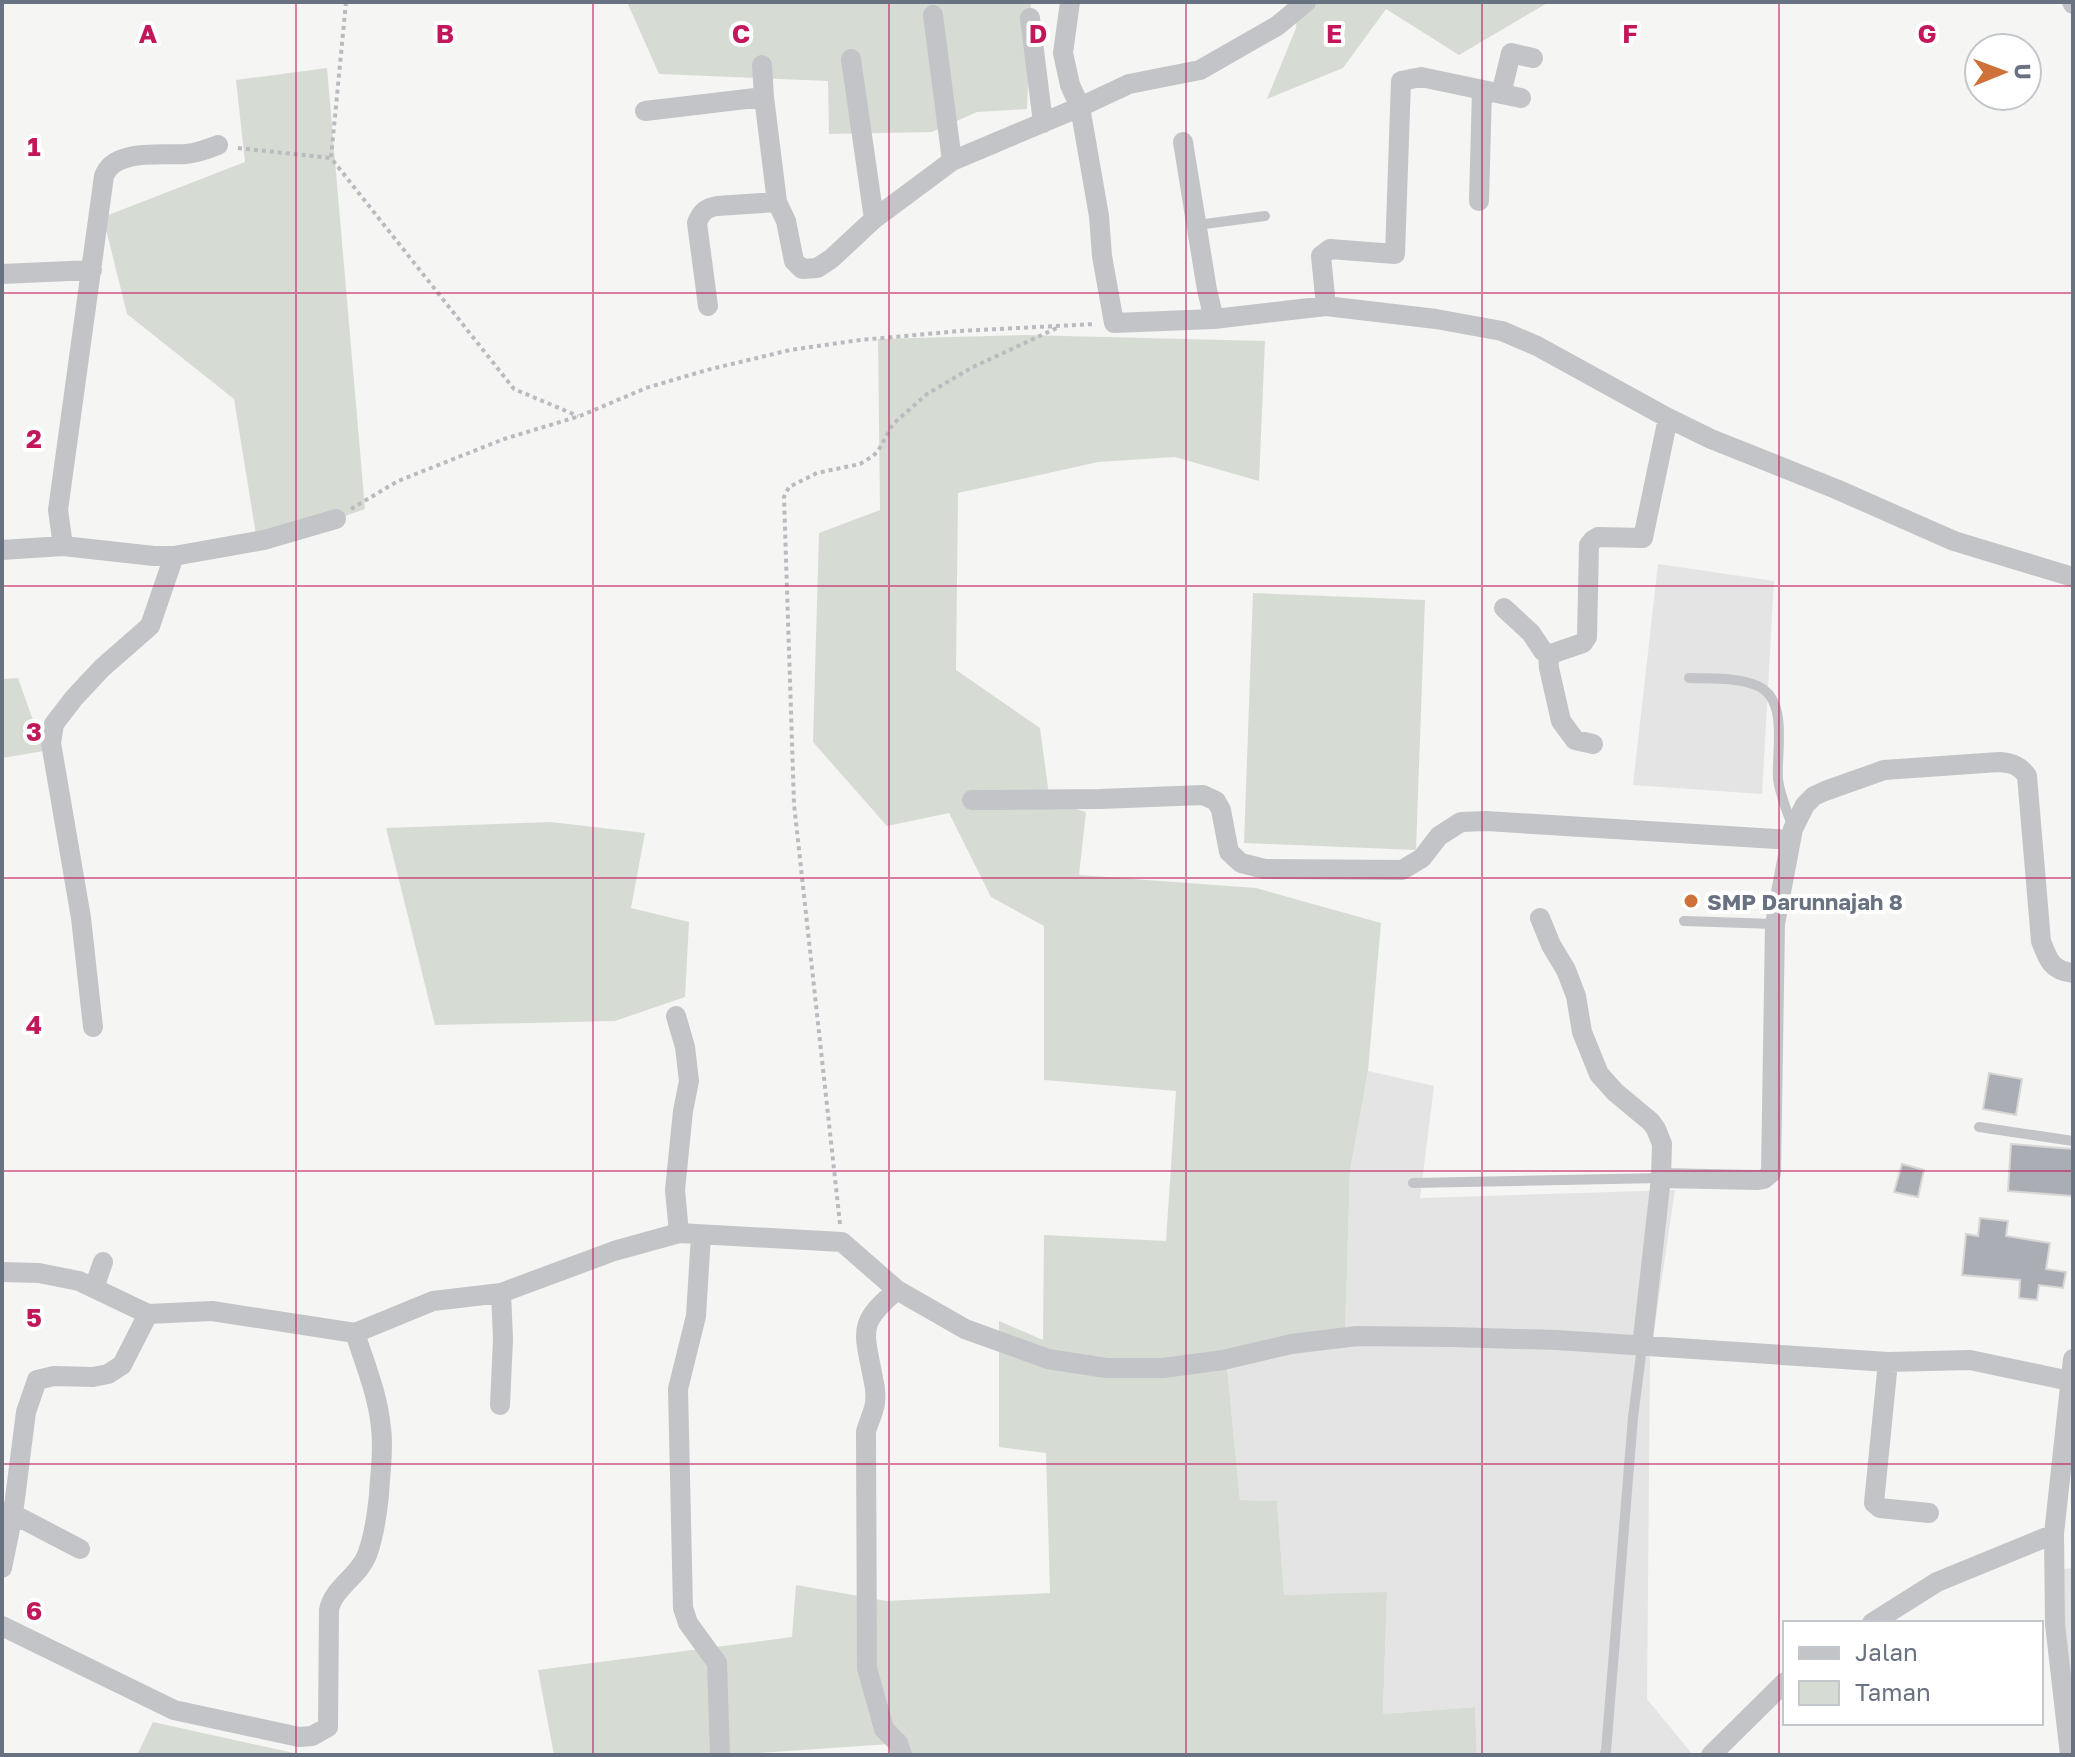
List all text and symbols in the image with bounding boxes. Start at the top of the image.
text: A [139,18,158,49]
text: B [436,18,454,49]
text: C [732,18,750,49]
text: D [1029,18,1047,49]
text: E [1326,18,1342,49]
text: F [1622,18,1638,49]
text: G [1917,18,1937,49]
north arrow [1963,32,2043,112]
text: U [2010,63,2037,80]
text: 1 [27,131,41,162]
text: 2 [26,423,42,454]
text: 3 [26,716,42,747]
place label: SMP Darunnajah 8 [1707,888,1903,915]
marker: SMP Darunnajah 8 [1682,892,1700,910]
text: 4 [26,1009,42,1040]
text: 5 [26,1302,42,1333]
text: 6 [26,1595,42,1626]
legend [1783,1621,2043,1725]
text: Jalan [1855,1637,1918,1666]
text: Taman [1855,1677,1931,1706]

